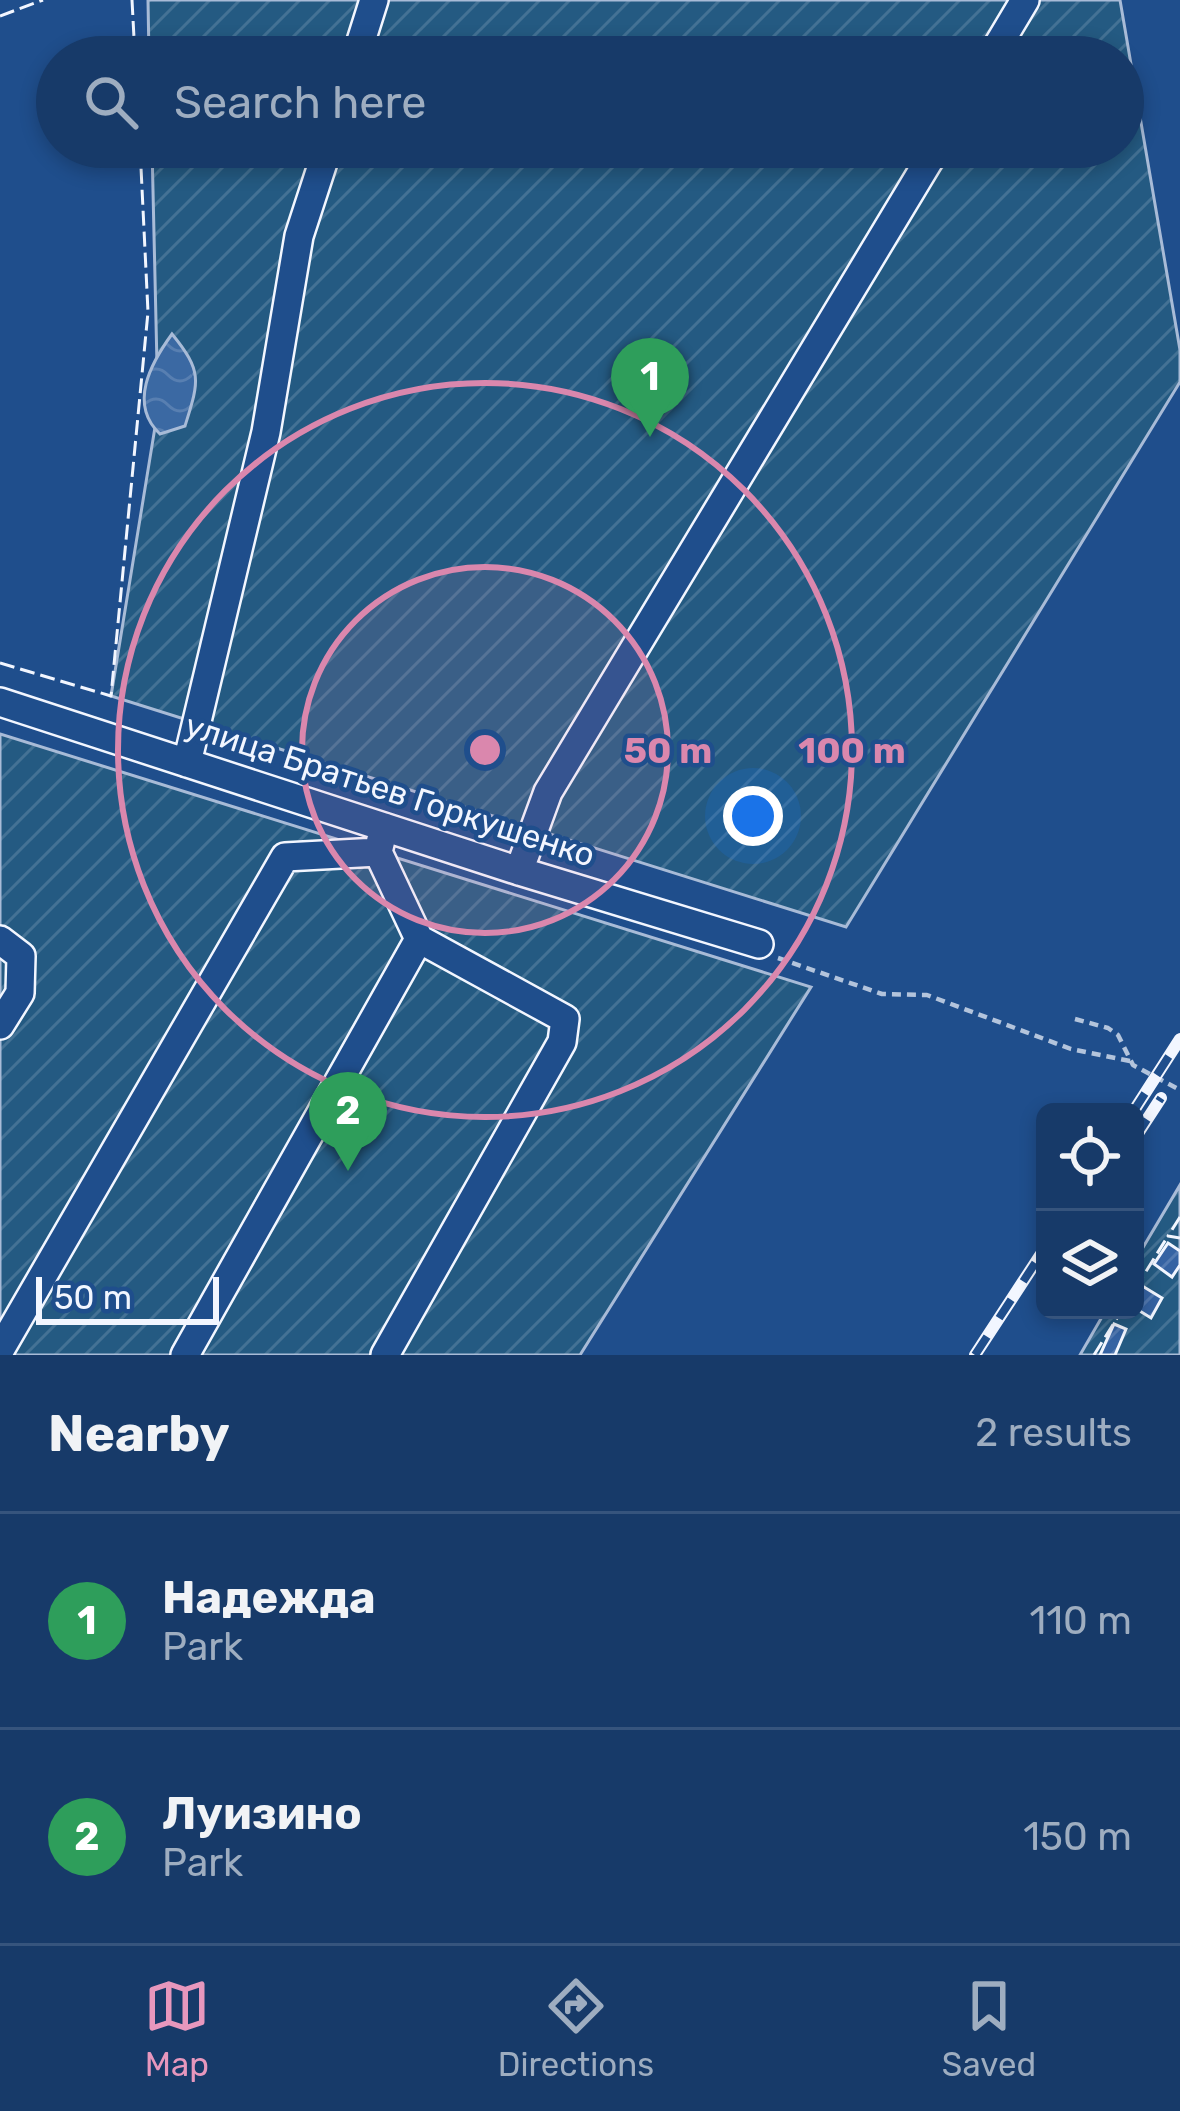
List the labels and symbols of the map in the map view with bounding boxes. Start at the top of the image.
pin: 1 [611,338,689,437]
street label: улица Братьев Горкушенко [180,705,600,875]
centre of rings [464,729,506,771]
text: 50 m [624,729,712,772]
text: 100 m [798,729,906,772]
your location [723,786,783,846]
pin: 2 [309,1072,387,1171]
scale bar [36,1271,219,1324]

